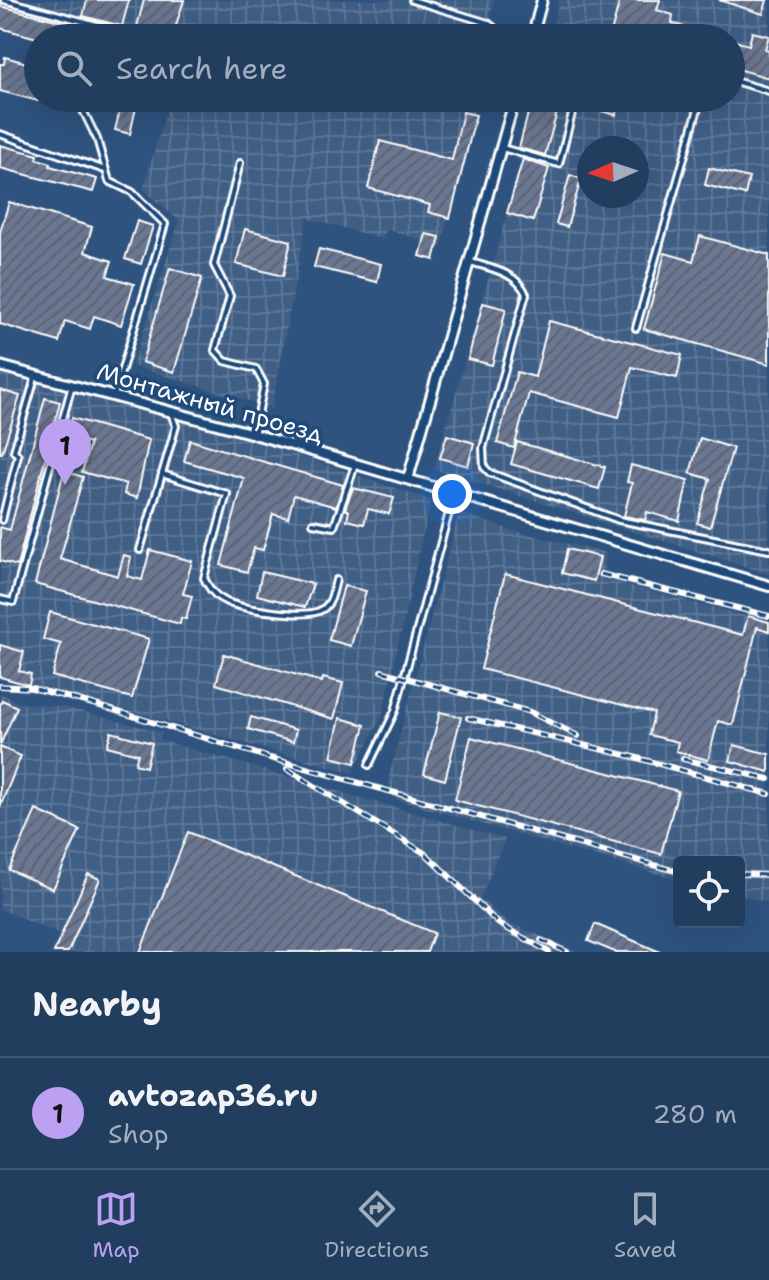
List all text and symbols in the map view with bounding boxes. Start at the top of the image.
search box [24,24,745,112]
icon: search [52,46,96,90]
text: Search here [116,48,287,89]
north arrow [577,136,649,208]
street label: Монтажный проезд [93,355,327,451]
pin: 1 [39,419,91,485]
your location [432,474,472,514]
map controls [673,856,745,928]
button: locate [673,856,745,928]
text: Nearby [32,981,162,1027]
text: avtozap36.ru [108,1075,318,1116]
text: 1 [52,1096,64,1131]
text: 280 m [652,1096,737,1131]
text: Shop [108,1116,169,1151]
tab: Map [92,1187,140,1264]
tab: Directions [324,1187,429,1264]
tab: Saved [614,1187,677,1264]

